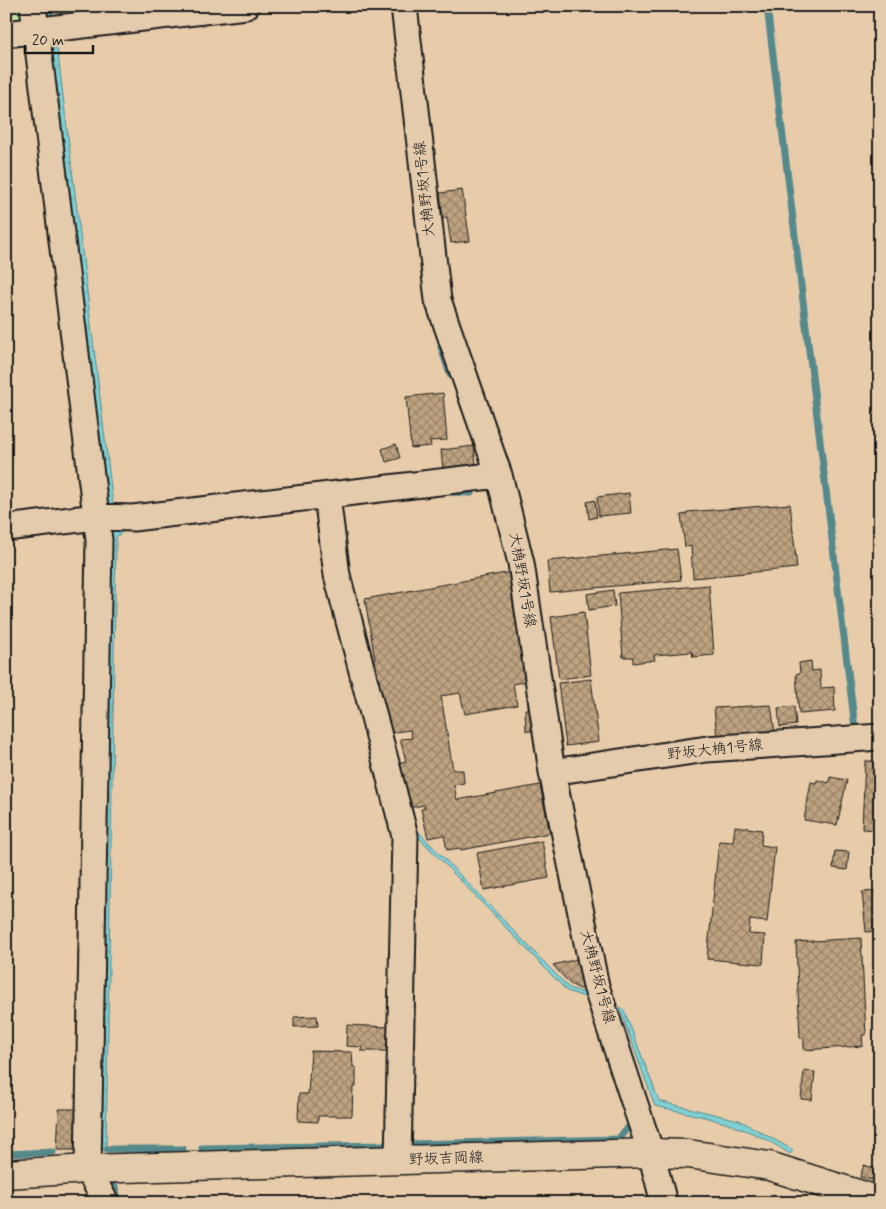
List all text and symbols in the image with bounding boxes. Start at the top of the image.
scale bar [25,22,92,54]
text: 20 m [32,31,64,51]
street label: 大桷野坂1号線 [410,140,440,238]
street label: 大桷野坂1号線 [504,531,540,629]
street label: 野坂大桷1号線 [666,735,764,765]
street label: 大桷野坂1号線 [575,928,619,1026]
street label: 野坂吉岡線 [408,1148,484,1170]

